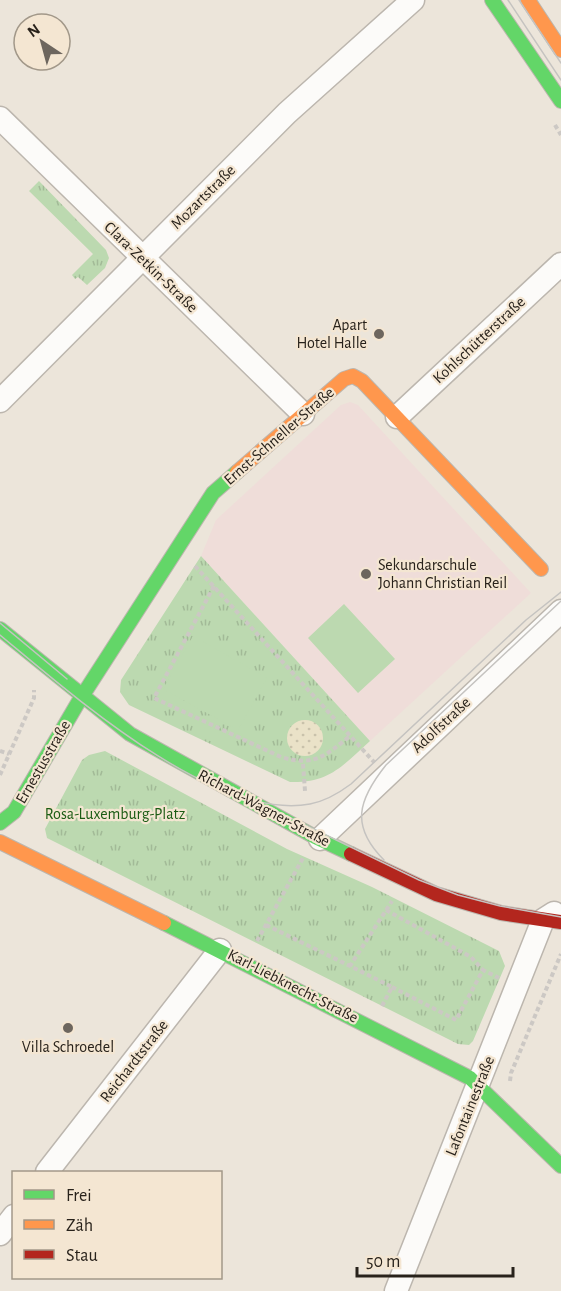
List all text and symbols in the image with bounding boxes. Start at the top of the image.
north arrow [12,12,72,72]
text: N [25,21,43,40]
street label: Mozartstraße [168,162,238,232]
street label: Clara-Zetkin-Straße [101,219,201,315]
street label: Kohlschütterstraße [430,293,528,387]
place label: Apart Hotel Halle [296,317,367,351]
marker: Apart Hotel Halle [372,327,386,341]
street label: Ernst-Schneller-Straße [221,384,337,488]
place label: Sekundarschule Johann Christian Reil [378,557,507,591]
marker: Sekundarschule Johann Christian Reil [359,567,373,581]
street label: Adolfstraße [409,694,473,756]
street label: Ernestusstraße [13,718,73,806]
street label: Richard-Wagner-Straße [196,767,332,849]
park label: Rosa-Luxemburg-Platz [45,806,186,822]
street label: Karl-Liebknecht-Straße [225,946,361,1026]
street label: Reichardtstraße [97,1017,171,1105]
marker: Villa Schroedel [61,1021,75,1035]
place label: Villa Schroedel [22,1039,114,1055]
street label: Lafontainestraße [443,1054,497,1158]
legend [12,1171,222,1279]
text: Frei [66,1187,92,1205]
text: Zäh [66,1217,93,1235]
scale bar [357,1240,513,1278]
text: Stau [66,1247,98,1265]
text: 50 m [366,1253,400,1271]

